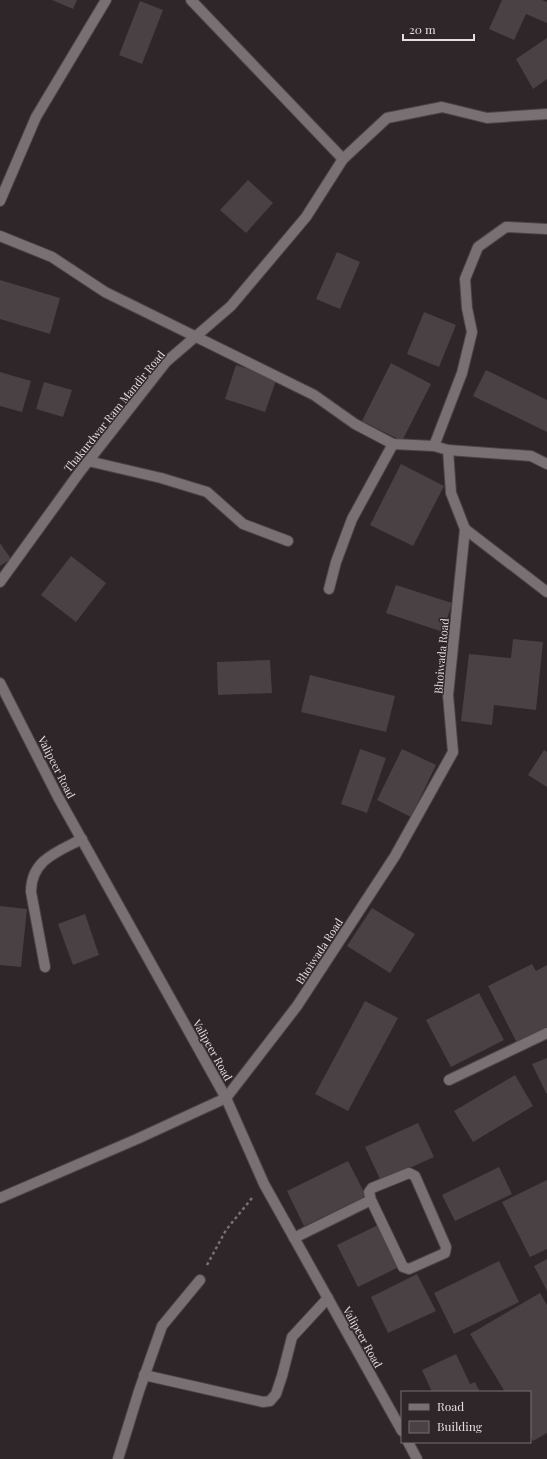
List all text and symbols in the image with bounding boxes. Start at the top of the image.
scale bar [403,16,474,42]
text: 20 m [409,21,436,37]
street label: Thakurdwar Ram Mandir Road [60,347,168,475]
street label: Bhoiwada Road [430,617,452,694]
street label: Valipeer Road [34,732,79,801]
street label: Bhoiwada Road [292,915,346,987]
street label: Valipeer Road [189,1016,236,1084]
street label: Valipeer Road [339,1303,386,1371]
legend [401,1391,531,1443]
text: Road [437,1398,464,1414]
text: Building [437,1418,483,1434]

